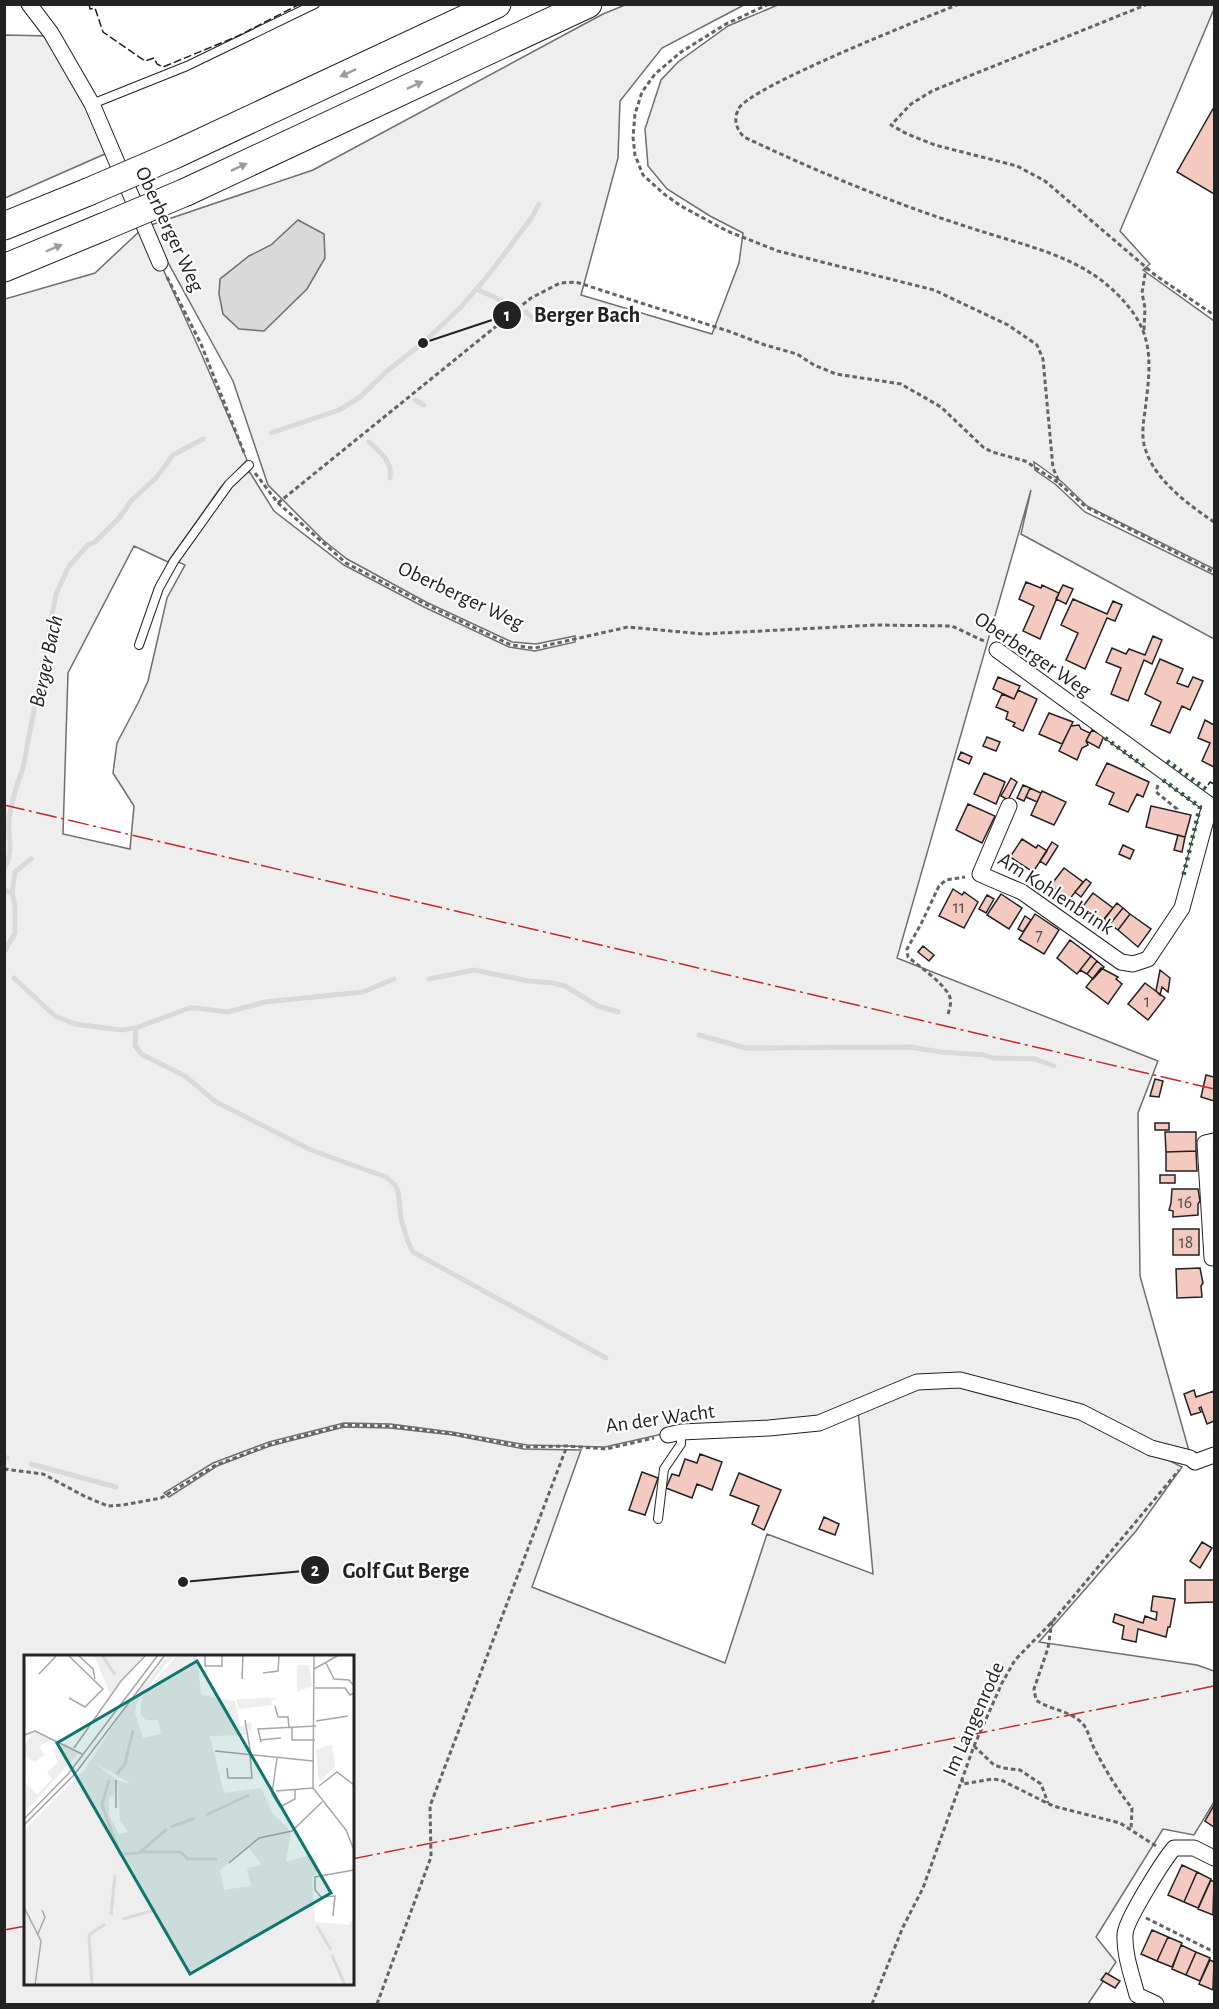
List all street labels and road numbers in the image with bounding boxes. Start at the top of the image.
street label: Oberberger Weg [131,163,208,296]
street label: Oberberger Weg [395,557,527,634]
street label: Oberberger Weg [971,608,1095,701]
street label: Am Kohlenbrink [994,848,1118,939]
street label: An der Wacht [604,1400,716,1437]
street label: Im Langenrode [939,1659,1008,1780]

